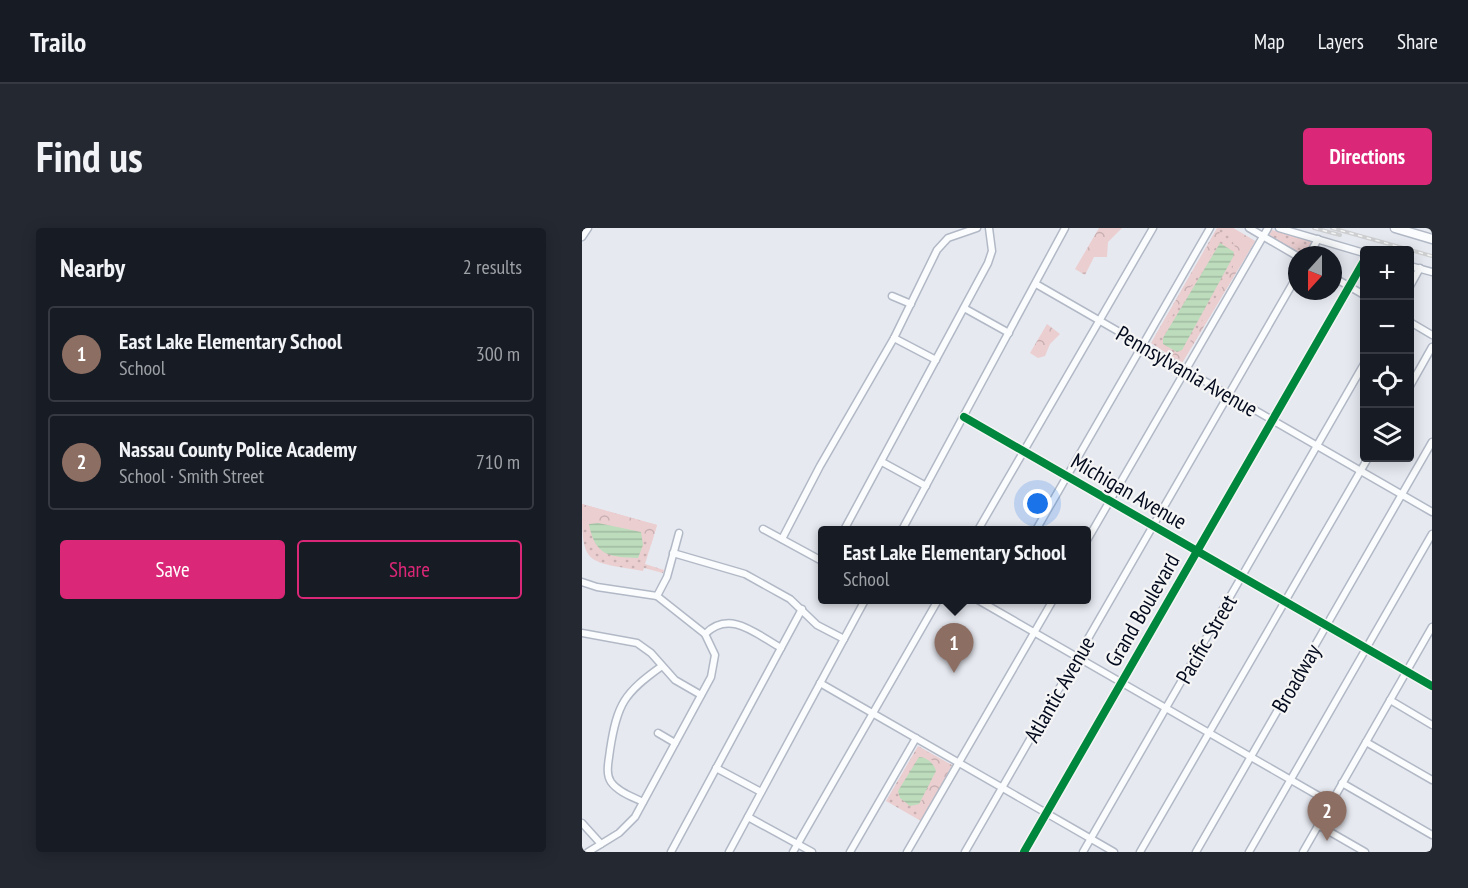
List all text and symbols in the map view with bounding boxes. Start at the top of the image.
text: Trailo [30,23,86,60]
text: Map [1254,28,1285,55]
text: Layers [1318,28,1364,55]
text: Share [1397,28,1438,55]
button: Directions [1303,128,1432,185]
text: Find us [36,129,143,184]
north arrow [1288,246,1342,300]
map controls [1360,246,1414,462]
button: + [1360,246,1414,300]
text: Nearby [60,251,125,284]
text: 2 results [463,254,522,280]
button: − [1360,300,1414,354]
street label: Pennsylvania Avenue [1111,319,1263,423]
text: East Lake Elementary School [119,327,342,355]
text: 1 [77,341,86,367]
text: 300 m [476,341,520,367]
button: locate [1360,354,1414,408]
text: School [119,355,165,381]
button: layers [1360,408,1414,462]
text: Nassau County Police Academy [119,435,357,463]
street label: Michigan Avenue [1066,447,1192,535]
text: 2 [77,449,86,475]
text: 710 m [476,449,520,475]
text: School · Smith Street [119,463,264,489]
your location [1023,489,1052,518]
popup [818,526,1091,604]
text: East Lake Elementary School [843,538,1066,566]
button: Save [60,540,285,599]
button: Share [297,540,522,599]
street label: Grand Boulevard [1098,549,1186,671]
text: School [843,566,889,592]
street label: Pacific Street [1169,590,1243,688]
pin: 1 [934,624,974,673]
street label: Atlantic Avenue [1017,631,1101,747]
street label: Broadway [1265,638,1327,717]
pin: 2 [1308,792,1346,841]

